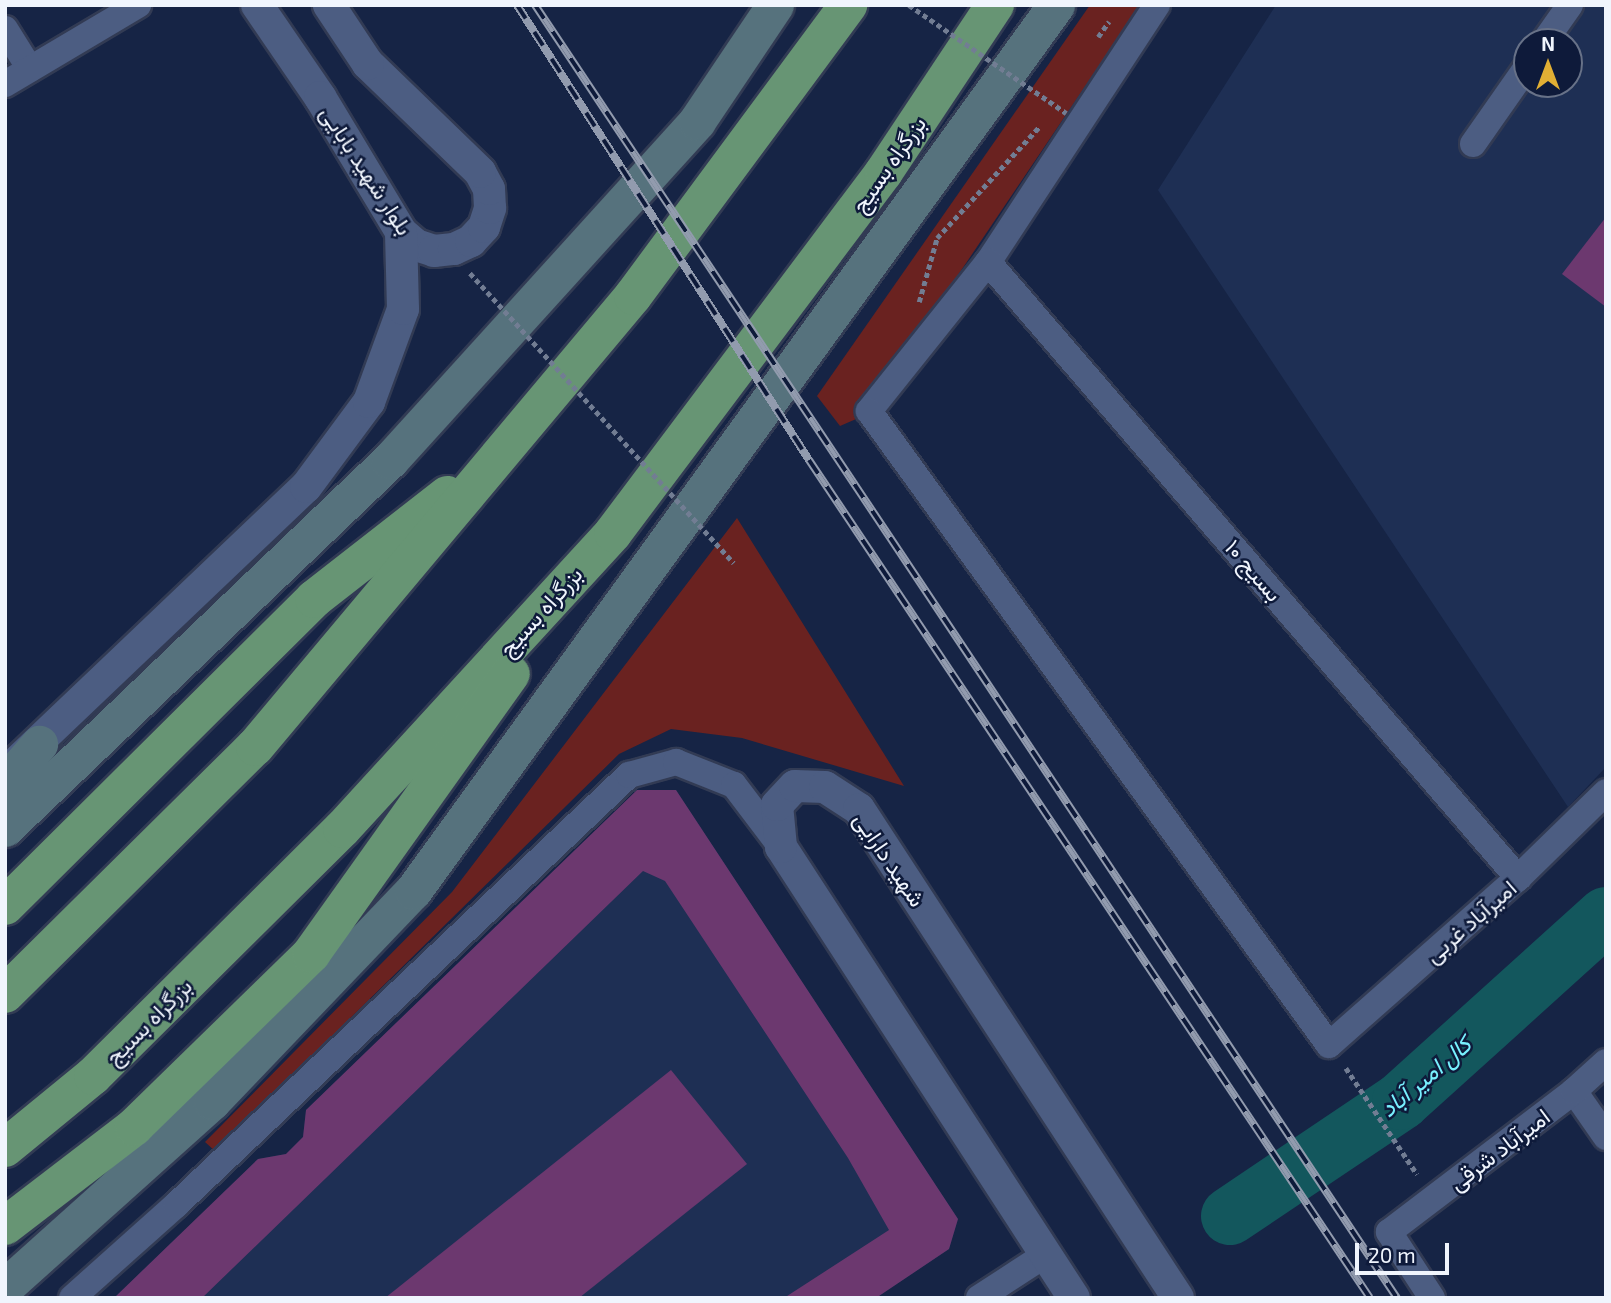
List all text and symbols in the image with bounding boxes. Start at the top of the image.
north arrow [1513,28,1583,98]
text: N [1541,32,1555,55]
street label: بلوار شهید بابایی [315,100,419,240]
street label: بزرگراه بسیج [845,110,931,218]
street label: بسیج ۱۰ [1220,533,1288,607]
street label: بزرگراه بسیج [492,560,588,662]
street label: شهید دارایی [848,806,932,912]
street label: امیرآباد غربی [1419,874,1521,968]
street label: بزرگراه بسیج [99,972,197,1070]
water label: کال امیر آباد [1373,1029,1477,1123]
street label: امیرآباد شرقی [1443,1102,1555,1196]
scale bar [1359,1230,1454,1274]
text: 20 m [1368,1242,1416,1267]

